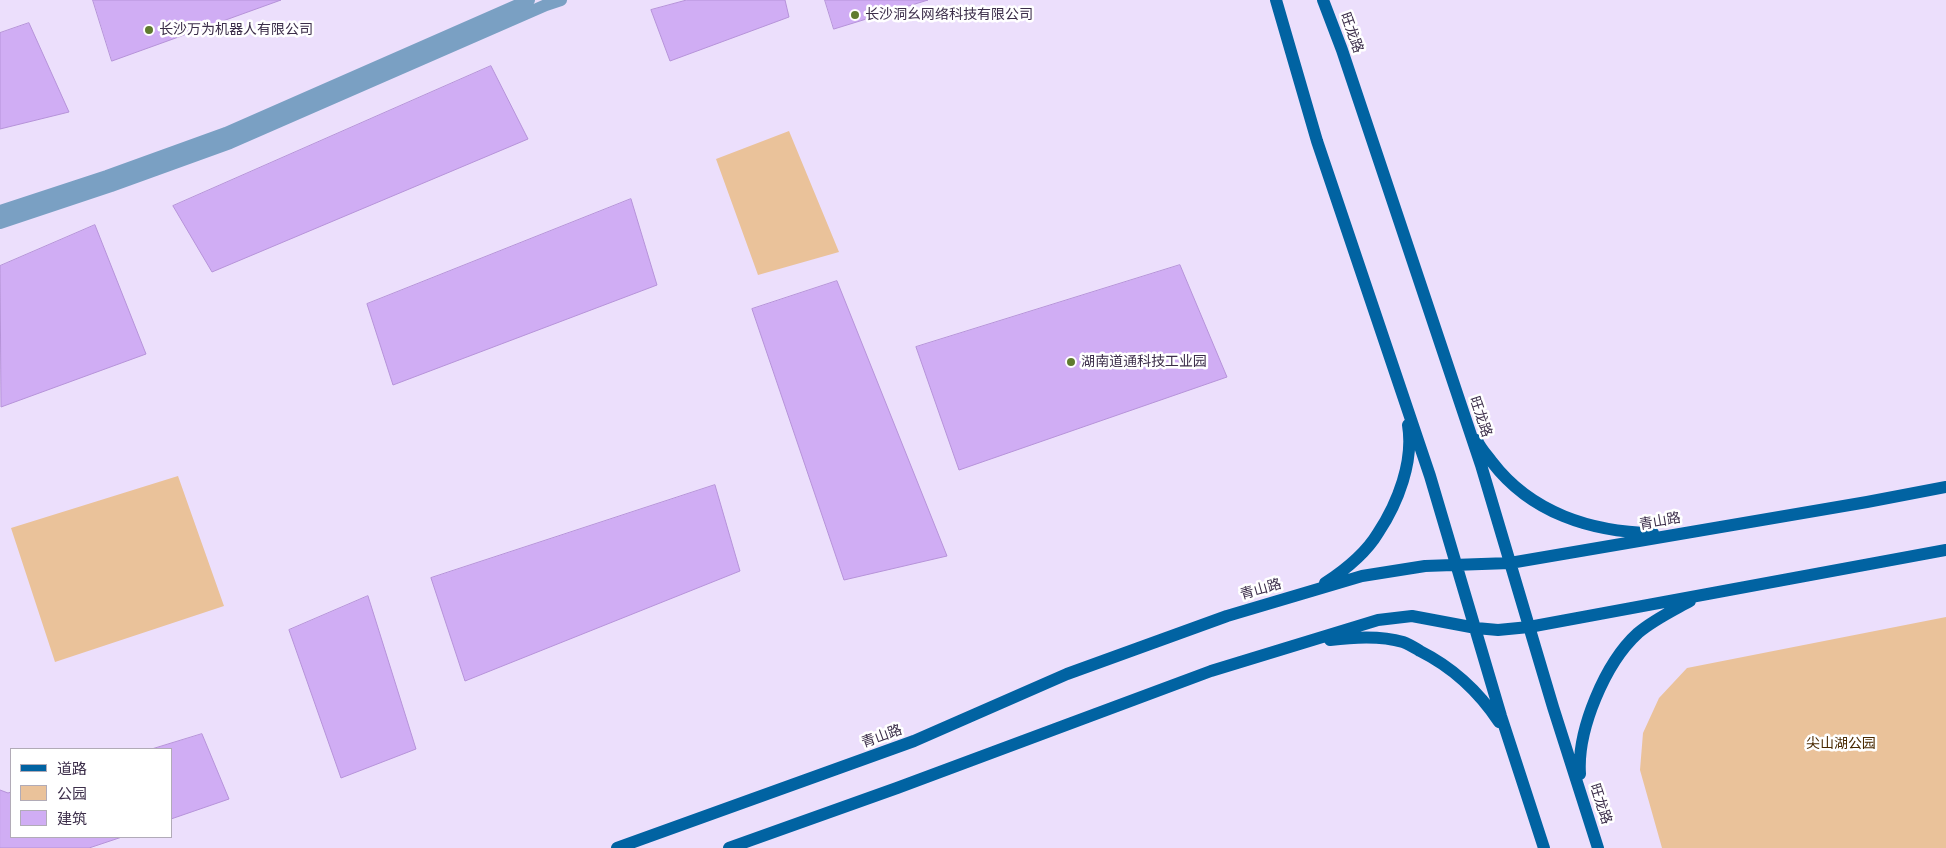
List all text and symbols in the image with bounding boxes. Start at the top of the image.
place label: 长沙洞幺网络科技有限公司 [865,7,1033,23]
marker: 长沙洞幺网络科技有限公司 [849,9,861,21]
street label: 旺龙路 [1336,10,1366,56]
place label: 长沙万为机器人有限公司 [159,22,313,38]
marker: 长沙万为机器人有限公司 [143,24,155,36]
place label: 湖南道通科技工业园 [1081,354,1207,370]
marker: 湖南道通科技工业园 [1065,356,1077,368]
street label: 旺龙路 [1465,394,1495,440]
street label: 青山路 [1638,510,1682,534]
street label: 青山路 [1238,576,1284,604]
street label: 青山路 [859,722,905,752]
park label: 尖山湖公园 [1806,736,1876,752]
legend [10,748,172,838]
text: 道路 [57,760,87,778]
street label: 旺龙路 [1586,781,1614,827]
text: 公园 [57,785,87,803]
text: 建筑 [57,810,87,828]

